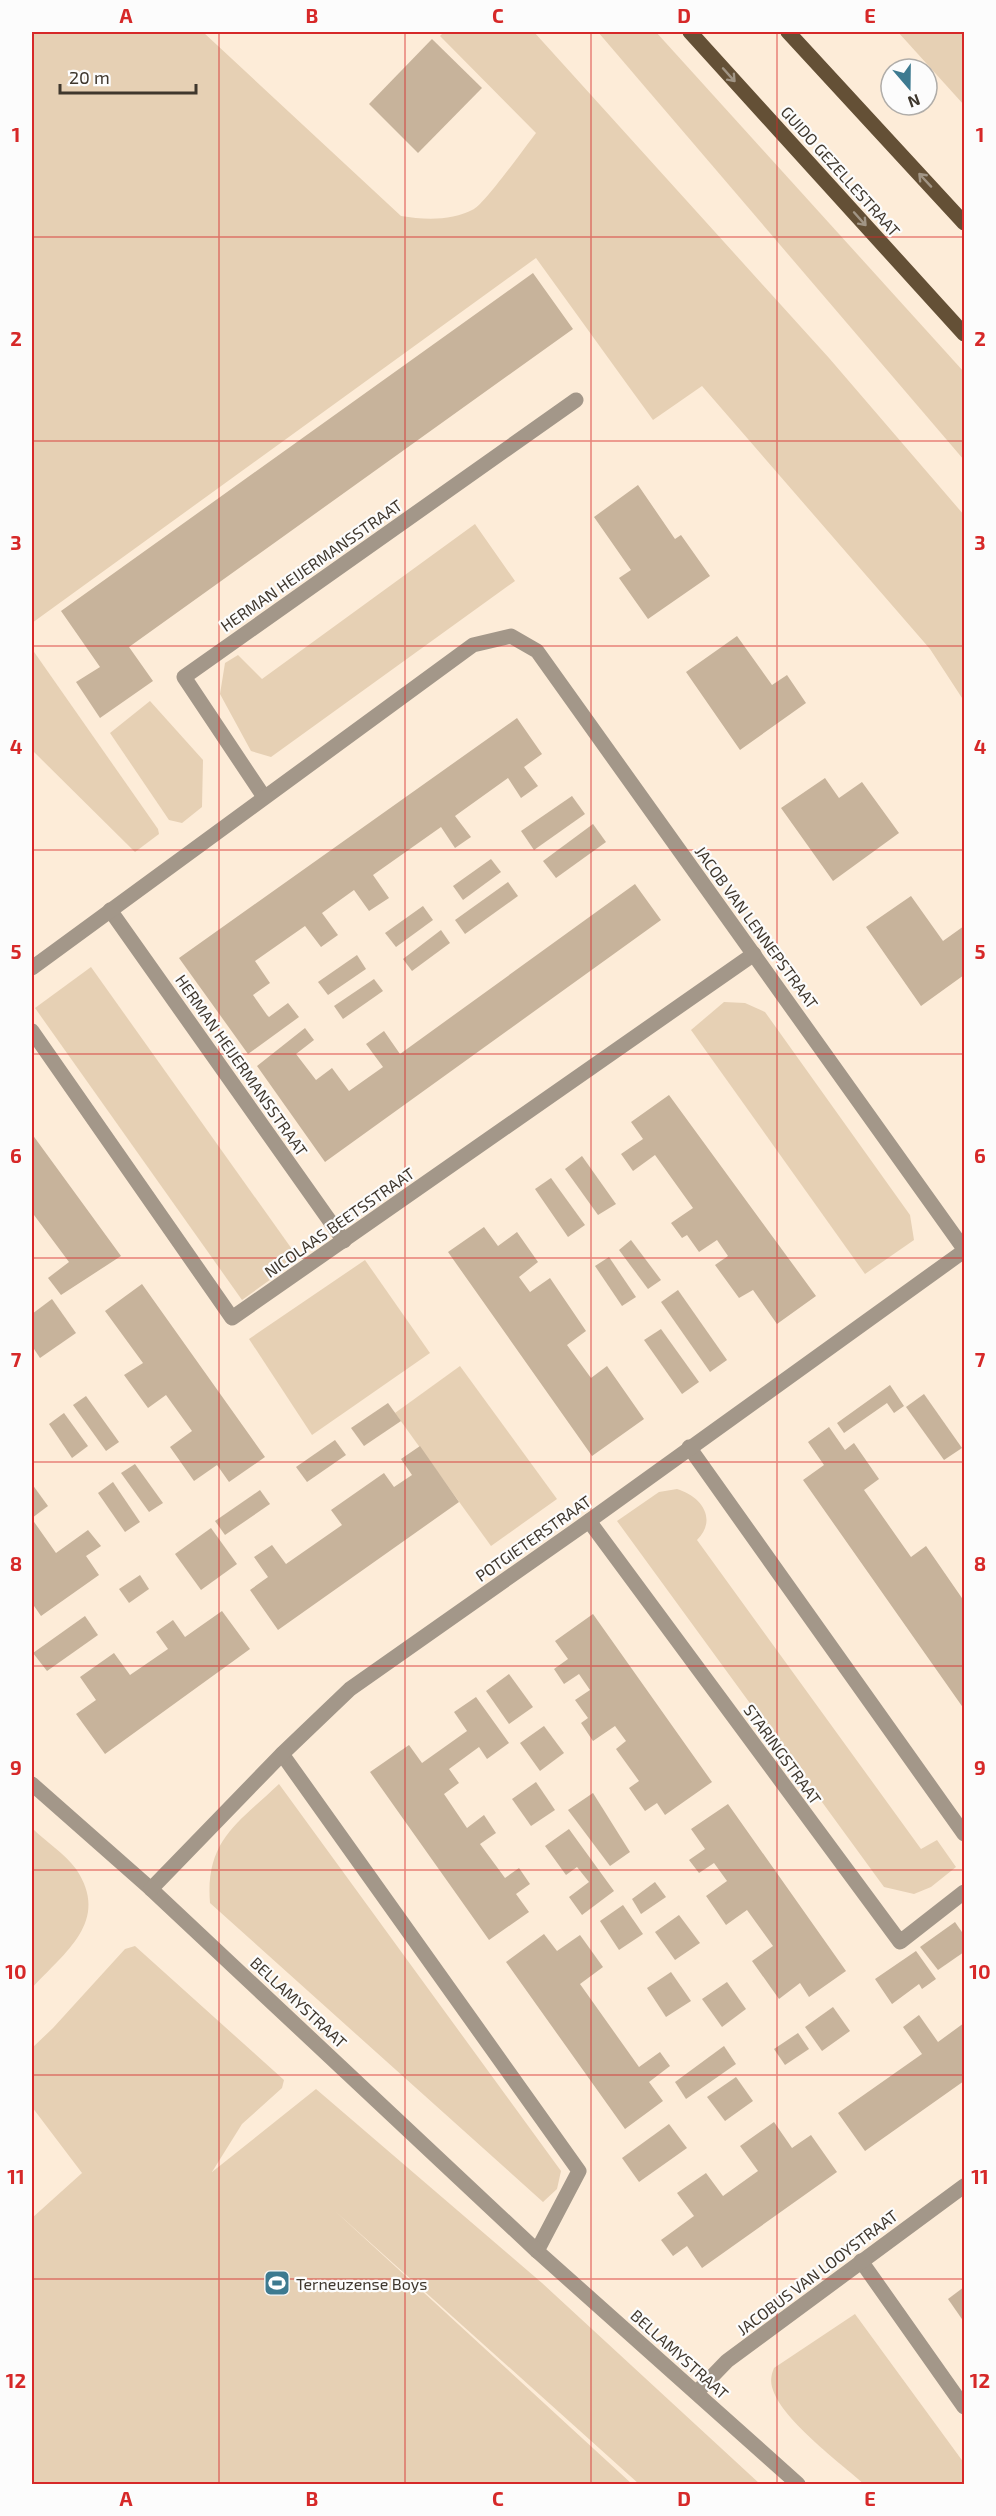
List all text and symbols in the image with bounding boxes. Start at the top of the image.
text: A [119,3,133,27]
text: B [306,3,318,27]
text: C [492,3,504,27]
text: D [677,3,691,27]
text: E [864,3,876,27]
scale bar [60,57,196,95]
north arrow [879,57,939,117]
text: 20 m [69,66,110,88]
one-way arrow [722,67,736,82]
text: N [906,91,923,112]
street label: GUIDO GEZELLESTRAAT [778,102,904,240]
text: 1 [12,122,20,146]
text: 1 [976,122,984,146]
one-way arrow [918,172,932,187]
one-way arrow [853,211,867,226]
text: 2 [10,326,22,350]
text: 2 [974,326,986,350]
street label: HERMAN HEIJERMANSSTRAAT [217,495,405,635]
text: 3 [10,530,22,554]
text: 3 [974,530,986,554]
text: 4 [10,734,23,758]
text: 4 [974,734,987,758]
street label: JACOB VAN LENNEPSTRAAT [692,842,822,1012]
text: 5 [10,939,22,963]
text: 5 [974,939,986,963]
street label: HERMAN HEIJERMANSSTRAAT [172,971,312,1159]
text: 6 [10,1143,22,1167]
text: 6 [974,1143,986,1167]
street label: NICOLAAS BEETSSTRAAT [261,1163,417,1281]
text: 7 [11,1347,22,1371]
text: 7 [975,1347,986,1371]
street label: POTGIETERSTRAAT [472,1491,594,1585]
text: 8 [10,1551,22,1575]
text: 8 [974,1551,986,1575]
street label: STARINGSTRAAT [740,1700,826,1808]
text: 9 [10,1755,22,1779]
text: 9 [974,1755,986,1779]
street label: BELLAMYSTRAAT [247,1953,351,2051]
text: 10 [5,1959,27,1983]
text: 10 [969,1959,991,1983]
text: 11 [7,2164,25,2188]
text: 11 [971,2164,989,2188]
street label: JACOBUS VAN LOOYSTRAAT [733,2205,901,2339]
sports icon: Terneuzense Boys [262,2268,292,2298]
place label: Terneuzense Boys [296,2274,427,2293]
street label: BELLAMYSTRAAT [627,2305,733,2403]
text: 12 [6,2368,26,2392]
text: 12 [970,2368,990,2392]
text: A [119,2486,133,2510]
text: B [306,2486,318,2510]
text: C [492,2486,504,2510]
text: D [677,2486,691,2510]
text: E [864,2486,876,2510]

